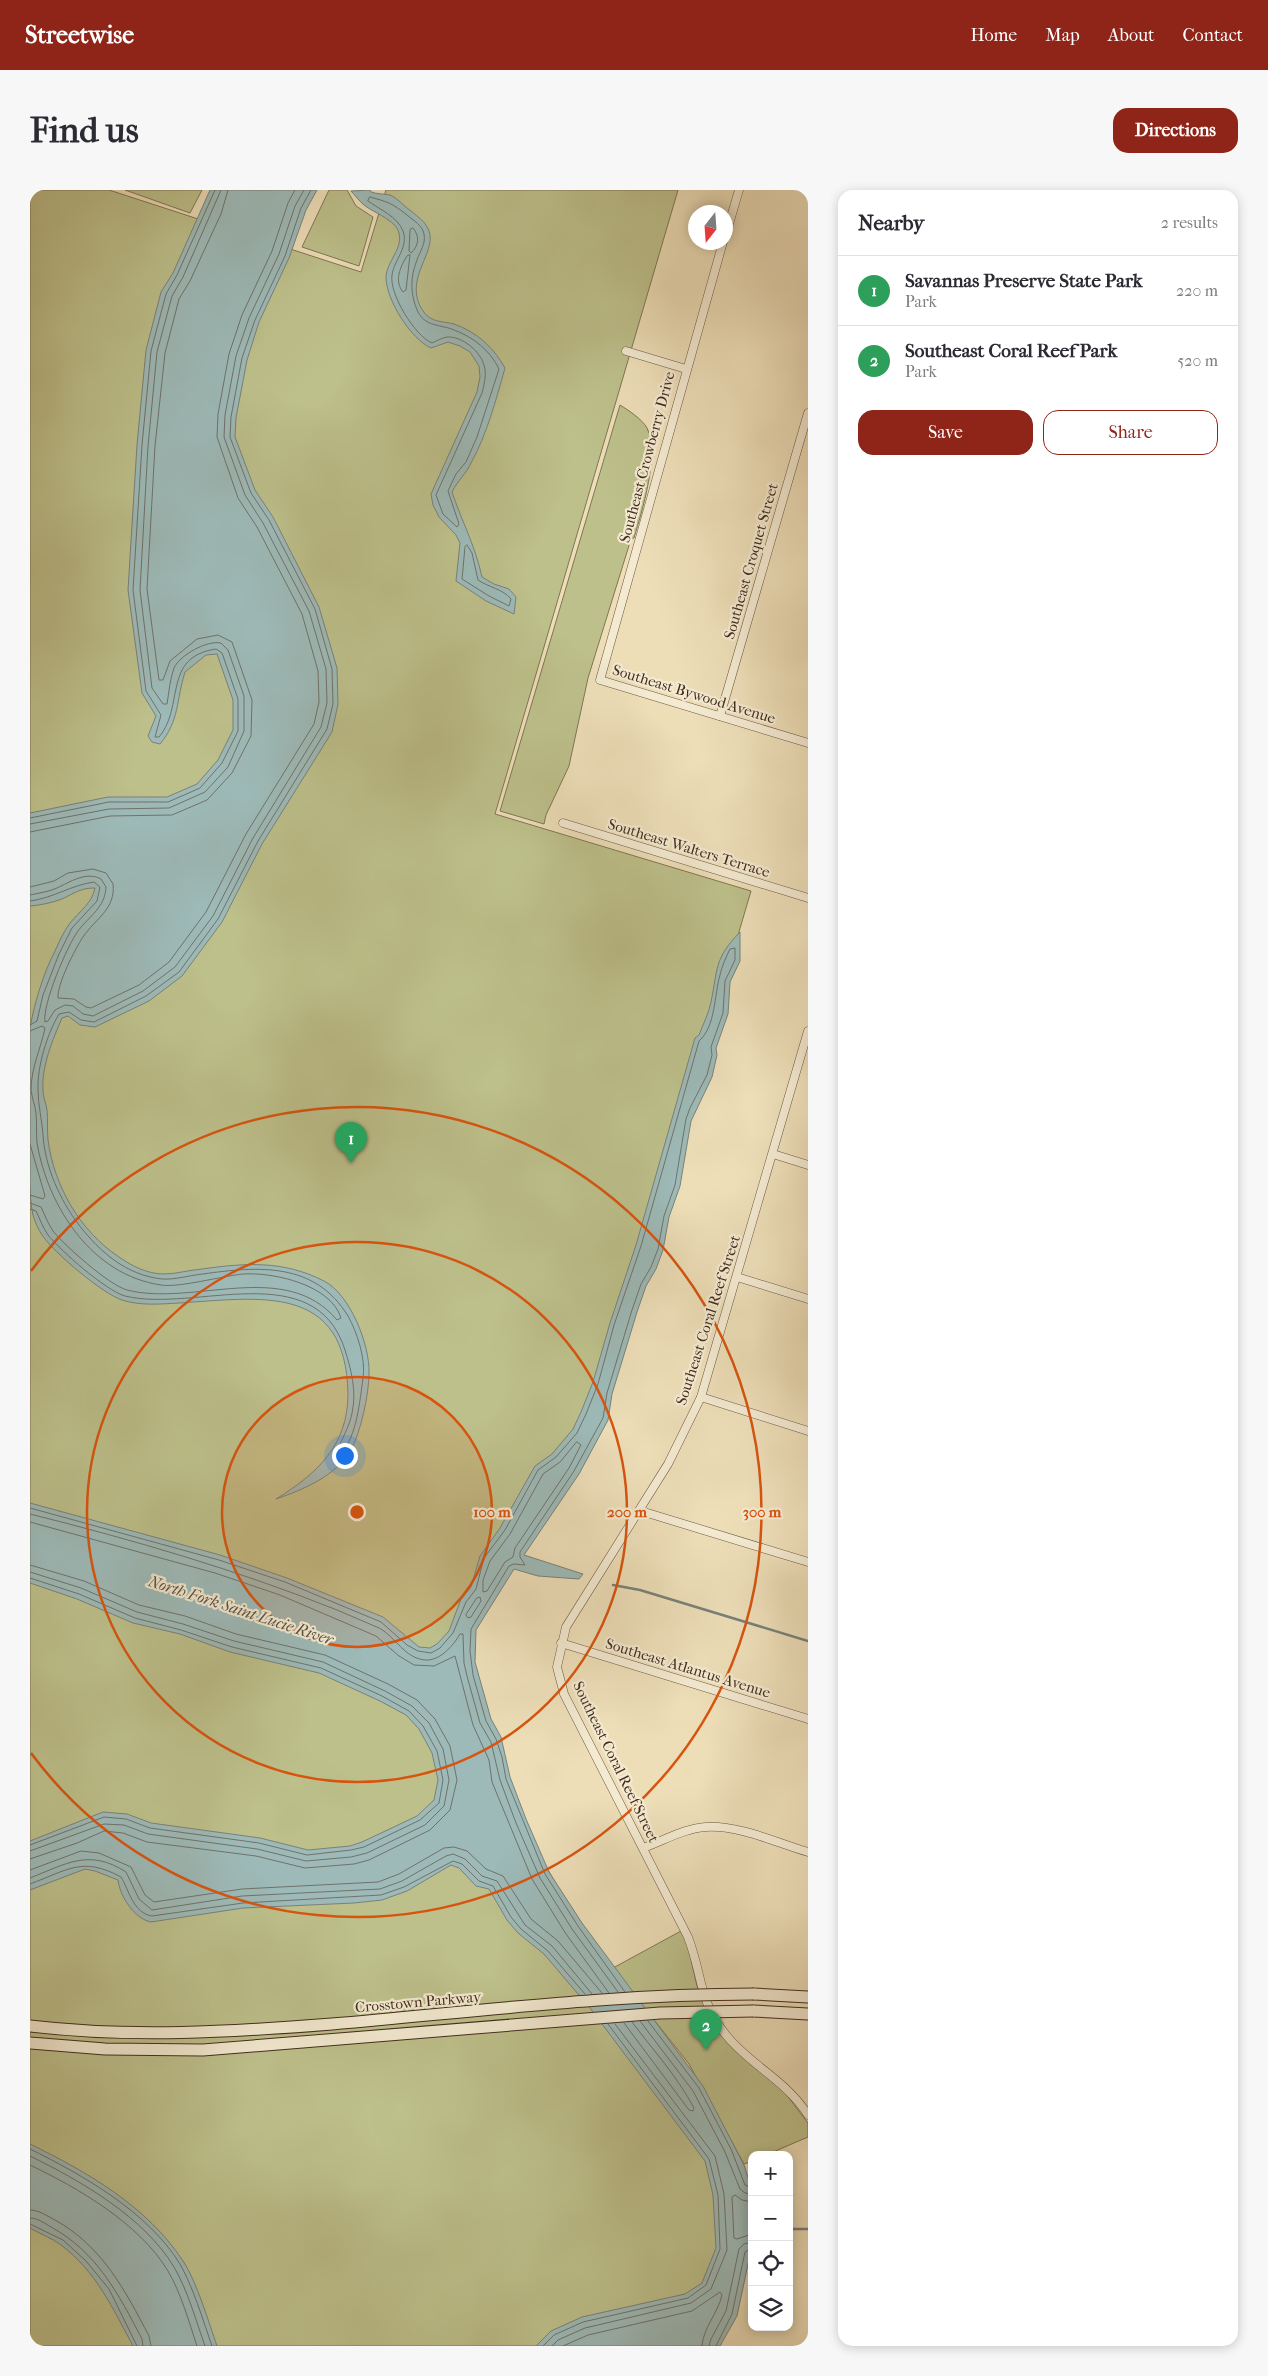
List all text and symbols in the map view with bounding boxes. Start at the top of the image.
text: Streetwise [25,21,134,49]
text: Home [970,25,1017,46]
text: Map [1045,25,1080,46]
text: About [1108,25,1154,46]
text: Contact [1182,25,1243,46]
button: Directions [1113,108,1238,153]
text: Find us [30,110,139,151]
north arrow [688,205,733,250]
text: Nearby [858,211,924,235]
text: 2 results [1161,213,1218,232]
text: Savannas Preserve State Park [905,270,1143,292]
text: 1 [871,281,877,300]
text: 220 m [1176,281,1218,300]
text: Park [905,292,937,311]
text: Southeast Coral Reef Park [905,340,1117,362]
text: 2 [870,351,878,370]
text: 520 m [1177,351,1218,370]
text: Park [905,362,937,381]
street label: Southeast Crowberry Drive [615,369,679,545]
button: Save [858,410,1033,455]
button: Share [1043,410,1218,455]
street label: Southeast Croquet Street [720,480,782,641]
street label: Southeast Bywood Avenue [610,661,778,728]
street label: Southeast Walters Terrace [606,815,773,881]
pin: 1 [335,1122,367,1163]
street label: Southeast Coral Reef Street [672,1232,744,1407]
your location [332,1443,358,1469]
centre of rings [348,1503,366,1521]
text: 100 m [473,1503,511,1521]
text: 200 m [607,1503,647,1521]
text: 300 m [743,1503,782,1521]
water label: North Fork Saint Lucie River [145,1571,337,1649]
street label: Southeast Atlantus Avenue [603,1634,773,1702]
street label: Southeast Coral Reef Street [569,1678,663,1846]
street label: Crosstown Parkway [354,1987,483,2016]
pin: 2 [690,2009,722,2050]
map controls [748,2151,793,2331]
button: + [748,2151,793,2196]
button: − [748,2196,793,2241]
button: locate [748,2241,793,2286]
button: layers [748,2286,793,2331]

